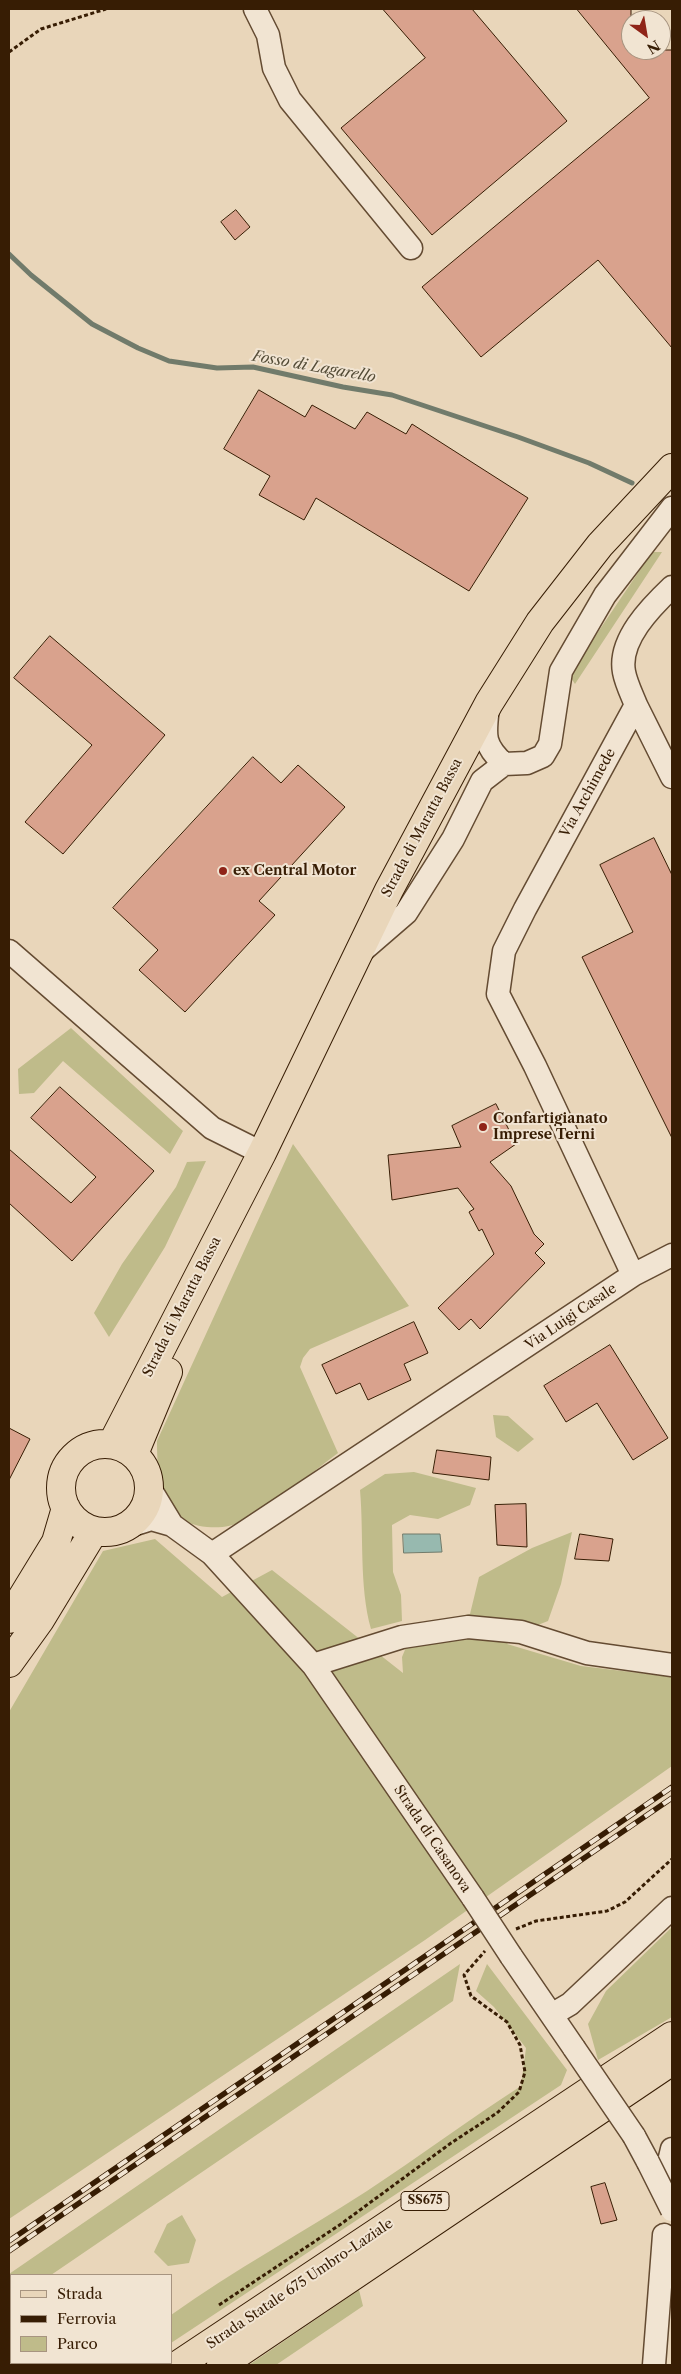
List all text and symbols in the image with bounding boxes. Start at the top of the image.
north arrow [621,10,671,60]
text: N [643,36,663,58]
water label: Fosso di Lagarello [251,347,377,387]
street label: Via Archimede [557,746,619,840]
street label: Strada di Maratta Bassa [378,756,466,900]
place label: ex Central Motor [233,863,356,879]
marker: ex Central Motor [217,865,229,877]
place label: Confartigianato Imprese Terni [493,1111,608,1144]
marker: Confartigianato Imprese Terni [477,1121,489,1133]
street label: Strada di Maratta Bassa [139,1234,225,1380]
street label: Via Luigi Casale [522,1280,620,1354]
street label: Strada di Casanova [390,1782,474,1896]
road number: SS675 [401,2192,449,2210]
street label: Strada Statale 675 Umbro-Laziale [204,2215,396,2353]
legend [10,2274,172,2364]
text: Strada [57,2284,103,2303]
text: Ferrovia [57,2309,116,2328]
text: Parco [57,2334,98,2353]

